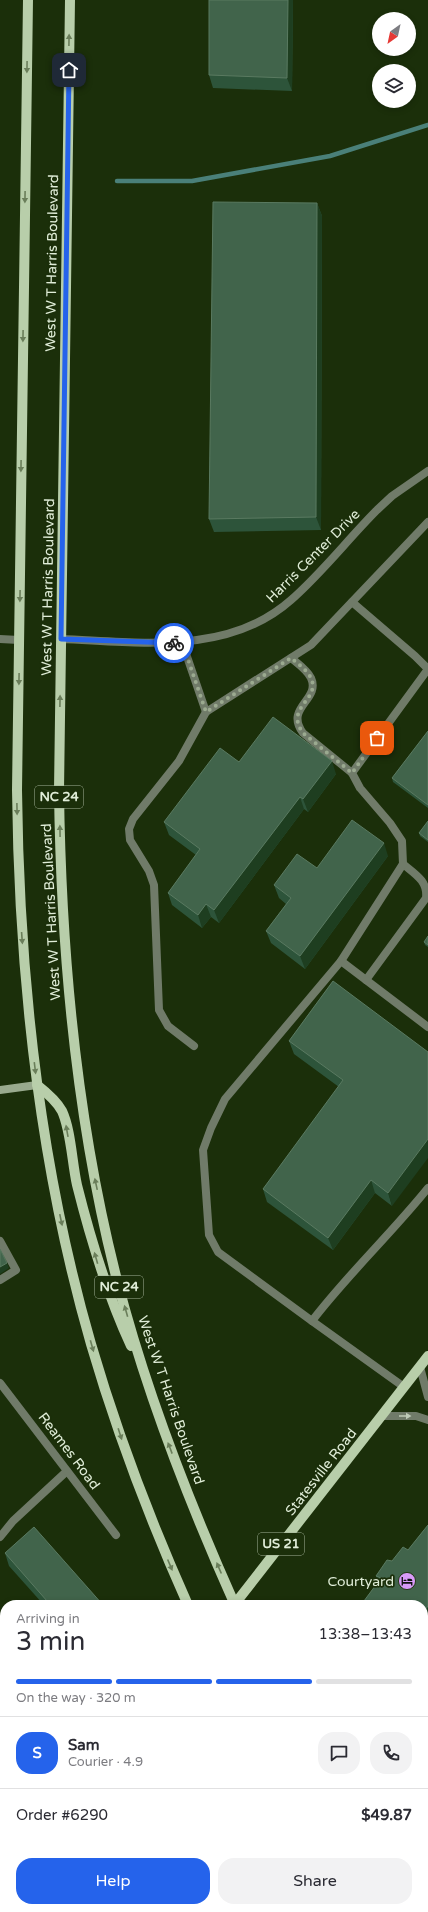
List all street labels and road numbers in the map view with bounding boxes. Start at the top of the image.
street label: West W T Harris Boulevard [42,174,62,352]
street label: West W T Harris Boulevard [38,498,58,676]
street label: Harris Center Drive [263,506,363,606]
road number: NC 24 [35,786,83,808]
street label: West W T Harris Boulevard [38,823,64,1001]
road number: NC 24 [95,1276,143,1298]
street label: West W T Harris Boulevard [134,1313,208,1487]
street label: Reames Road [35,1409,103,1493]
street label: Statesville Road [282,1425,360,1519]
road number: US 21 [258,1533,304,1555]

